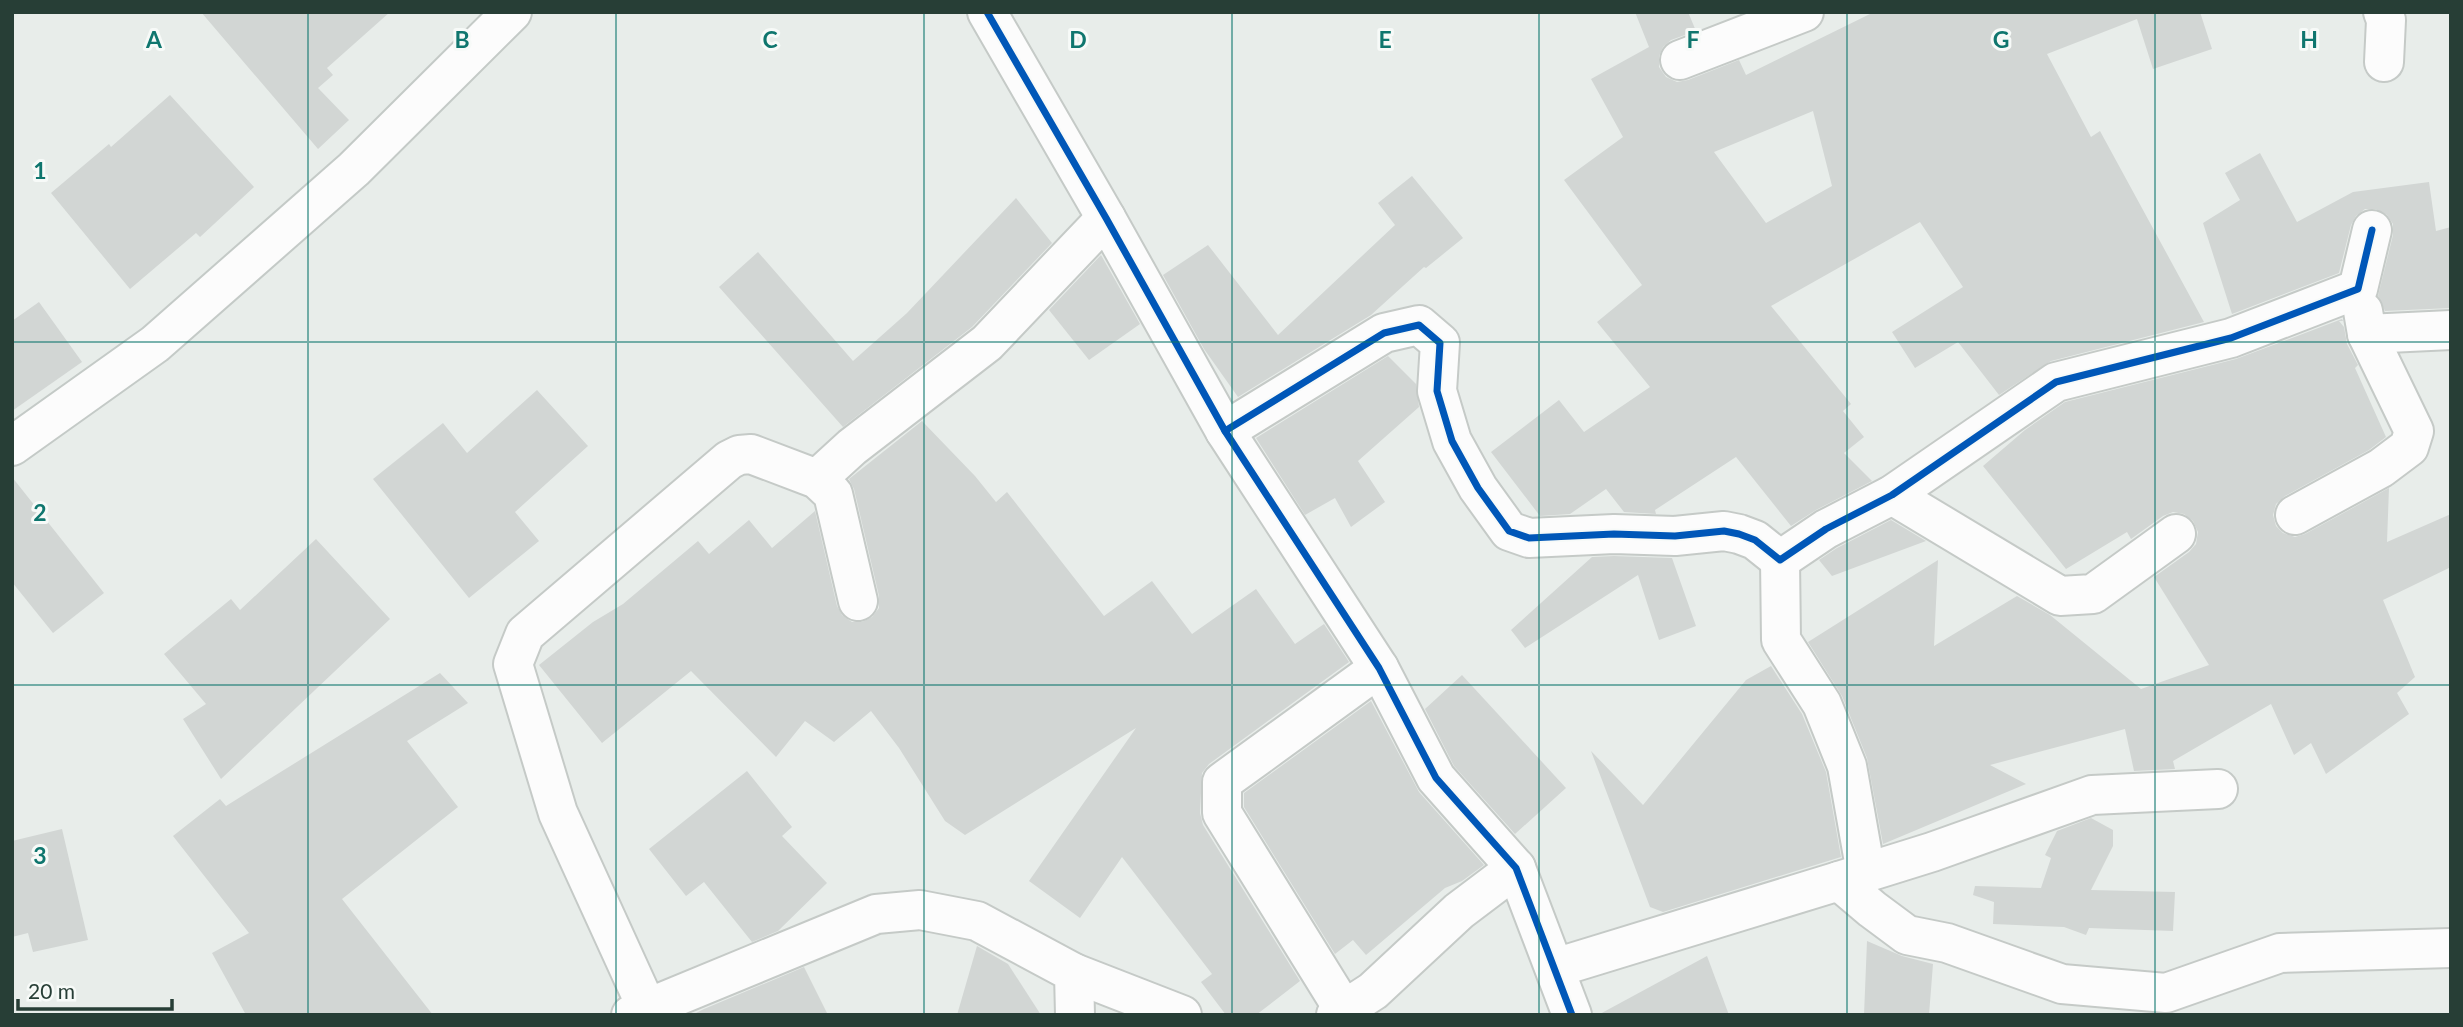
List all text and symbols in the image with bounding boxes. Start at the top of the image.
text: A [145,25,163,53]
text: B [454,25,470,53]
text: C [762,25,778,53]
text: D [1069,25,1087,53]
text: E [1378,25,1392,53]
text: F [1686,25,1700,53]
text: G [1993,25,2009,53]
text: H [2300,25,2318,53]
text: 1 [33,156,47,184]
text: 2 [33,498,47,526]
text: 3 [33,841,47,869]
scale bar [18,968,172,1012]
text: 20 m [28,978,75,1003]

